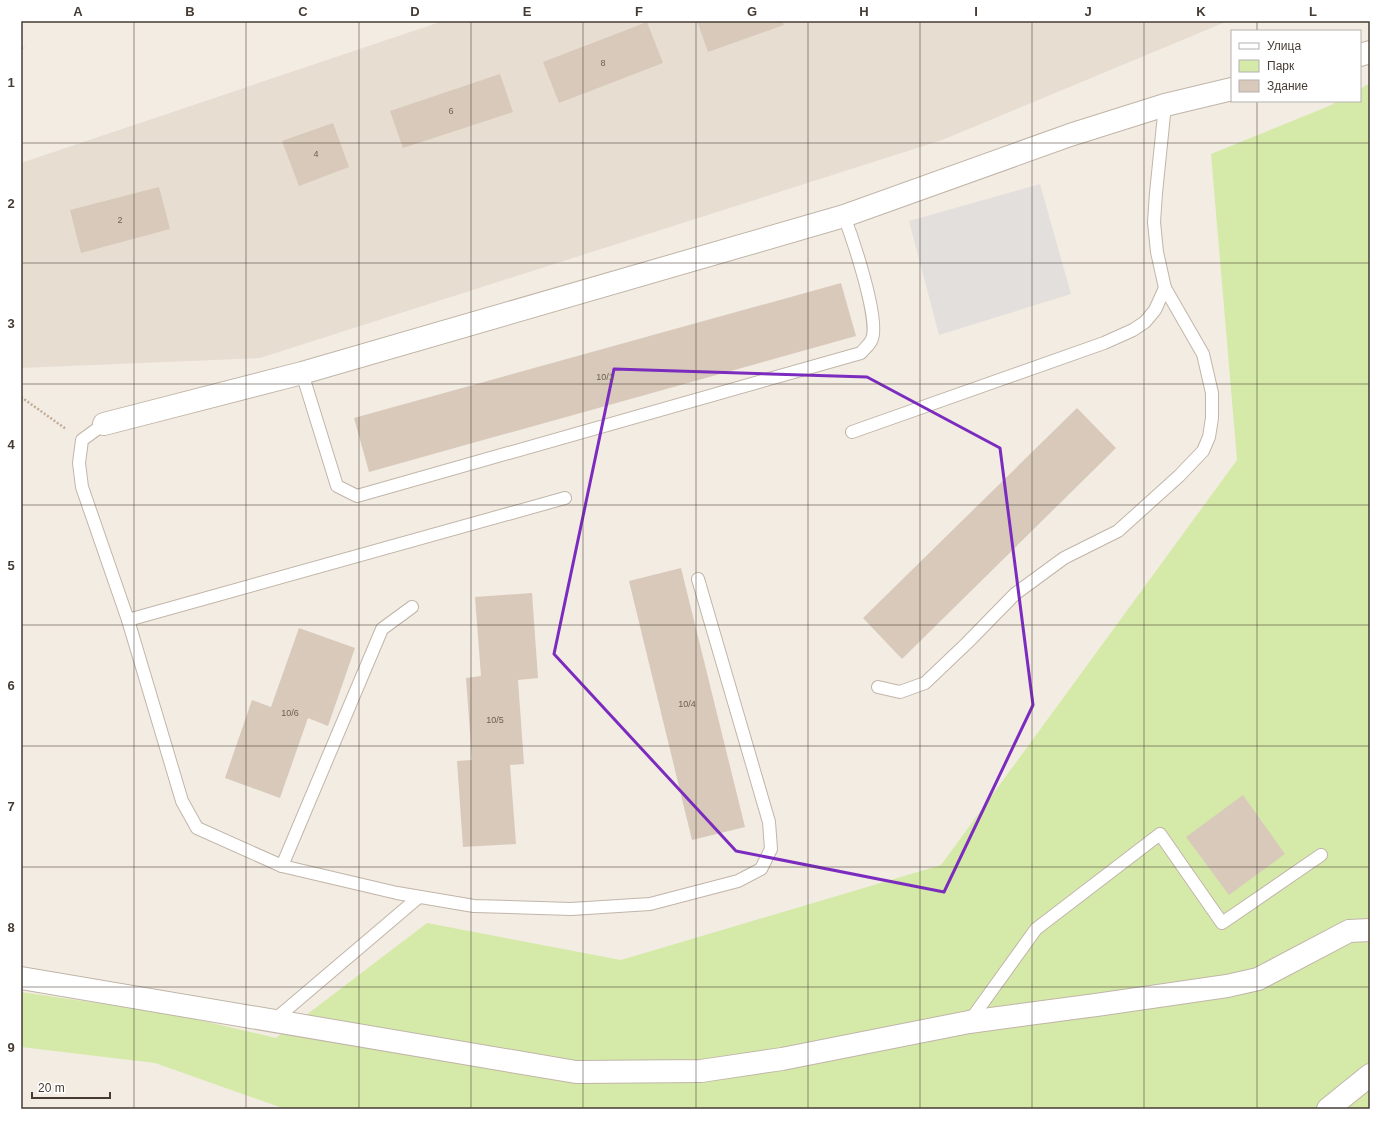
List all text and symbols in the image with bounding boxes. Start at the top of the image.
text: A [73,4,83,19]
text: B [185,4,195,19]
text: C [298,4,308,19]
text: D [410,4,420,19]
text: E [523,4,532,19]
text: F [635,4,643,19]
text: G [747,4,757,19]
text: H [859,4,869,19]
text: I [974,4,978,19]
text: J [1084,4,1092,19]
text: K [1196,4,1206,19]
text: L [1309,4,1317,19]
legend [1231,30,1361,102]
text: Улица [1267,39,1301,53]
house number: 8 [600,58,606,68]
text: Парк [1267,59,1295,73]
text: 1 [7,75,15,90]
text: Здание [1267,79,1308,93]
house number: 6 [448,106,454,116]
house number: 4 [313,149,319,159]
text: 2 [7,196,15,211]
house number: 2 [117,215,123,225]
text: 3 [7,316,15,331]
house number: 10/1 [596,372,614,382]
text: 4 [7,437,15,452]
text: 5 [7,558,15,573]
text: 6 [7,678,15,693]
house number: 10/4 [678,699,696,709]
house number: 10/6 [281,708,299,718]
house number: 10/5 [486,715,504,725]
text: 7 [7,799,15,814]
text: 8 [7,920,15,935]
text: 9 [7,1040,15,1055]
scale bar [32,1074,110,1100]
text: 20 m [38,1081,65,1095]

